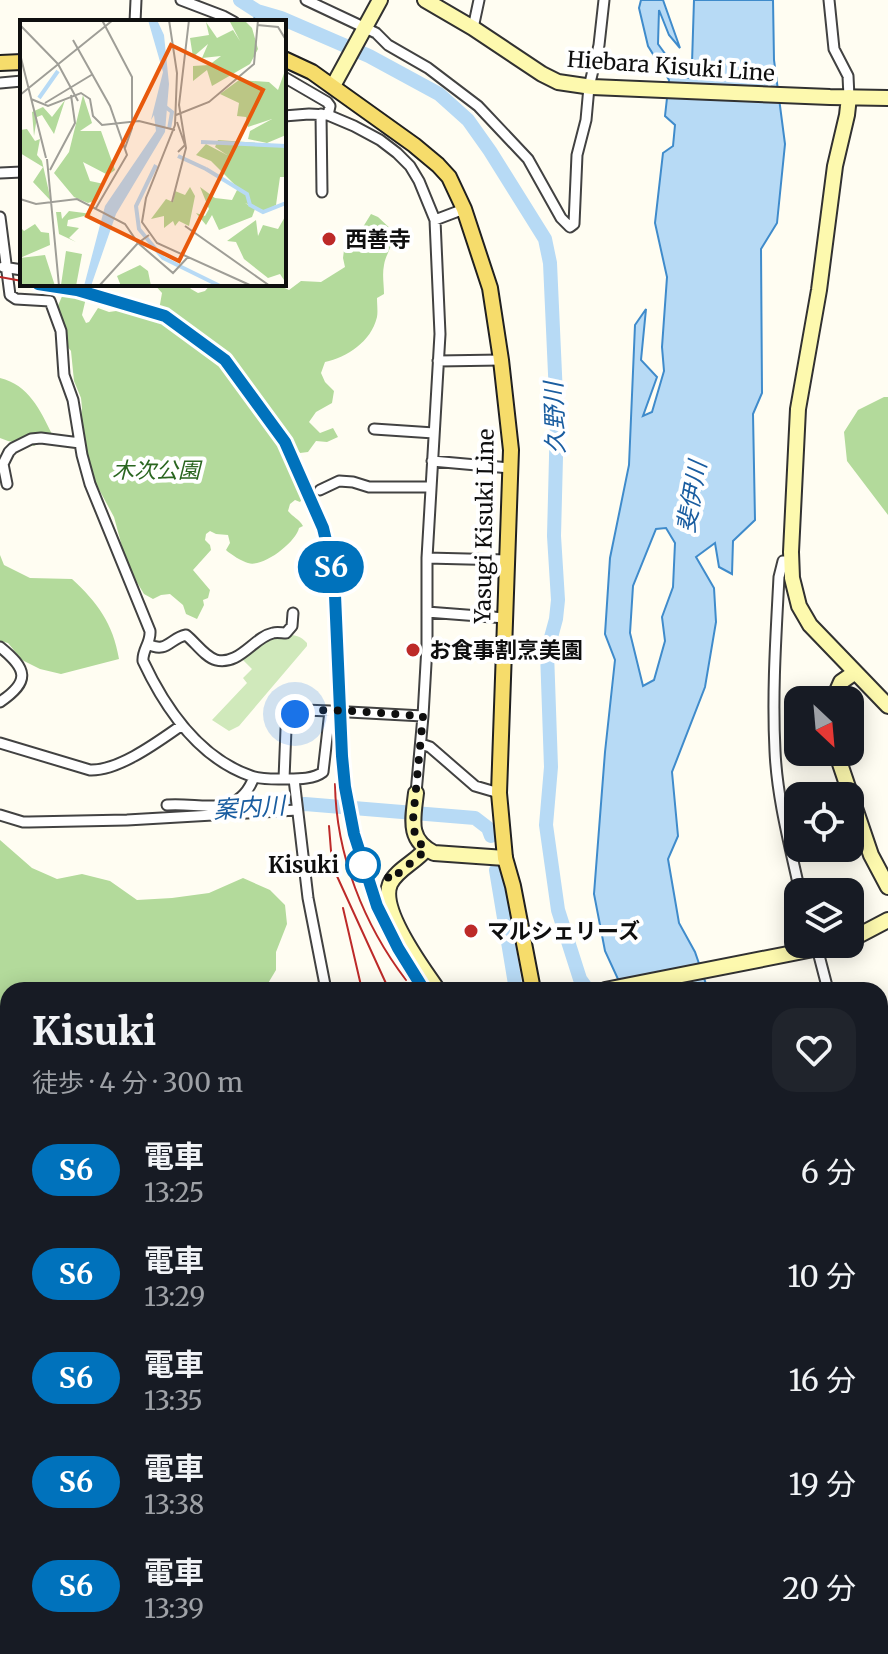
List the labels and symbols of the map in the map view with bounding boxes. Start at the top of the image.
inset map [20,20,286,286]
street label: Hiebara Kisuki Line [566,45,776,87]
place label: 西善寺 [345,225,411,253]
marker: 西善寺 [320,230,338,248]
water label: 久野川 [538,379,571,455]
street label: Yasugi Kisuki Line [468,428,500,625]
park label: 木次公園 [112,456,203,484]
water label: 斐伊川 [670,456,714,535]
line badge: S6 [295,541,367,593]
place label: お食事割烹美園 [429,636,583,664]
marker: お食事割烹美園 [404,641,422,659]
north arrow [784,686,864,766]
your location [275,694,315,734]
water label: 案内川 [212,789,289,825]
marker: Kisuki [346,848,380,882]
place label: Kisuki [268,851,339,879]
place label: マルシェリーズ [487,917,640,945]
marker: マルシェリーズ [462,922,480,940]

